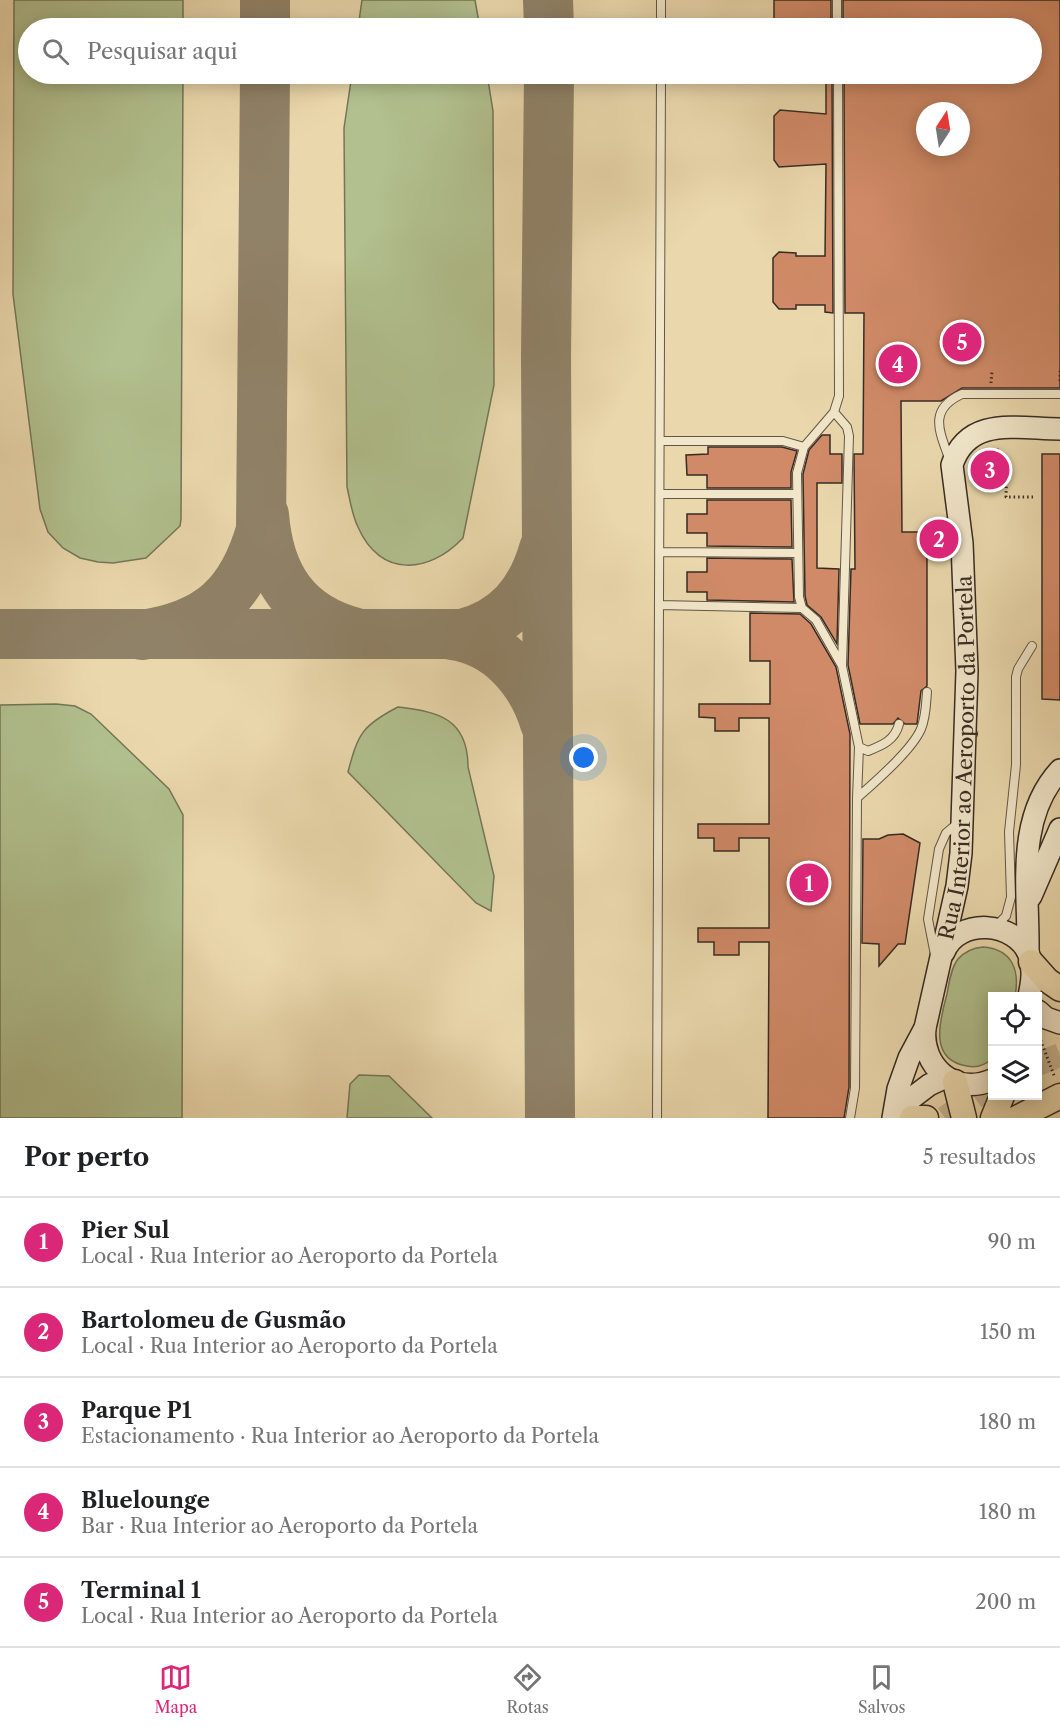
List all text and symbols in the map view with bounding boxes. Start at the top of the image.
search box [18,18,1042,84]
icon: search [39,35,72,68]
text: Pesquisar aqui [87,38,237,65]
north arrow [916,102,970,156]
pin: 5 [942,320,982,364]
pin: 4 [878,342,918,386]
pin: 3 [970,448,1010,492]
pin: 2 [920,516,958,562]
street label: Rua Interior ao Aeroporto da Portela [933,574,980,942]
your location [569,743,598,772]
pin: 1 [790,860,828,906]
map controls [988,992,1042,1100]
button: locate [988,992,1042,1046]
button: layers [988,1046,1042,1100]
text: Por perto [24,1141,149,1173]
text: 5 resultados [923,1145,1036,1169]
text: Pier Sul [81,1217,170,1244]
text: 1 [39,1230,48,1254]
text: 90 m [988,1230,1036,1254]
text: Local · Rua Interior ao Aeroporto da Portela [81,1244,498,1268]
text: Bartolomeu de Gusmão [81,1307,346,1334]
text: 2 [38,1320,49,1344]
text: 150 m [980,1320,1036,1344]
text: Local · Rua Interior ao Aeroporto da Portela [81,1334,498,1358]
text: Parque P1 [81,1397,192,1424]
text: 3 [38,1410,49,1434]
text: 180 m [979,1410,1036,1434]
text: Estacionamento · Rua Interior ao Aeroporto da Portela [81,1424,599,1448]
text: Bluelounge [81,1487,210,1514]
text: 4 [38,1500,49,1524]
text: 180 m [979,1500,1036,1524]
text: Bar · Rua Interior ao Aeroporto da Portela [81,1514,478,1538]
text: Terminal 1 [81,1577,201,1604]
text: 5 [38,1590,49,1614]
text: 200 m [975,1590,1036,1614]
text: Local · Rua Interior ao Aeroporto da Portela [81,1604,498,1628]
tab: Mapa [155,1661,197,1717]
tab: Rotas [506,1661,549,1717]
tab: Salvos [858,1661,905,1717]

